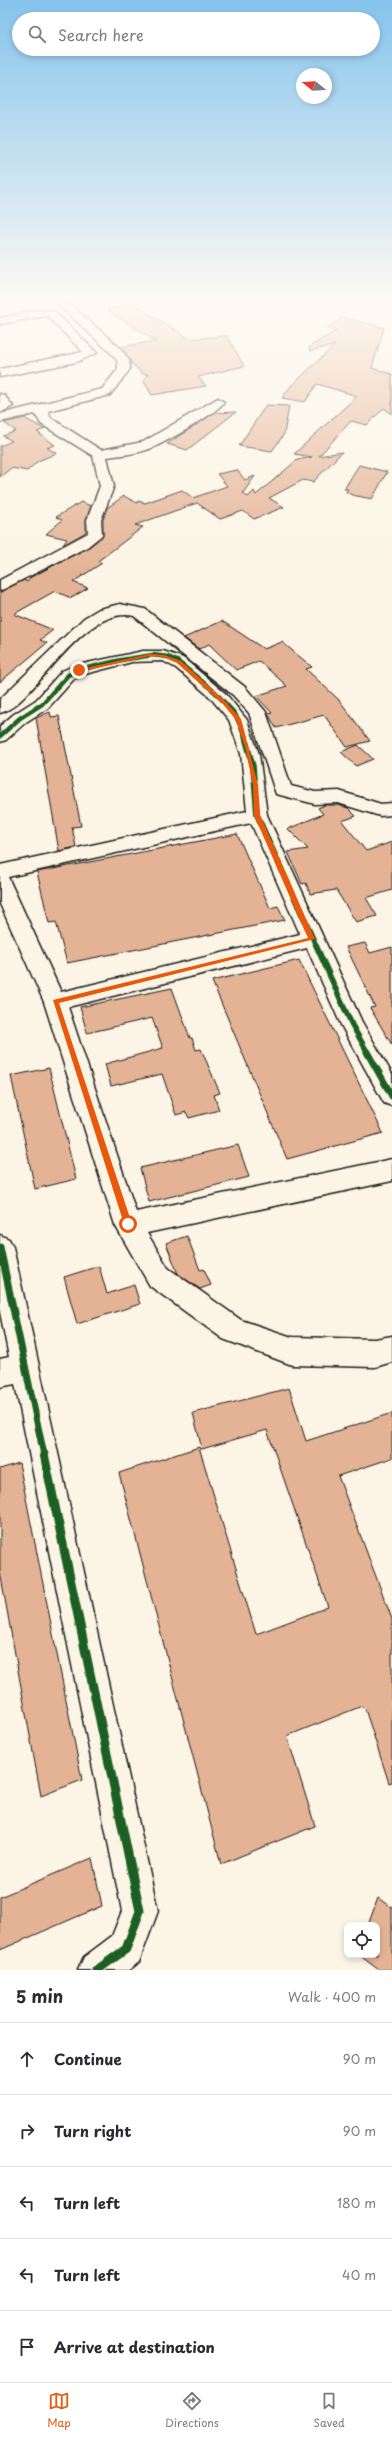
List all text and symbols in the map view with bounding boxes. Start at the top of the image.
search box [12,12,380,56]
icon: search [26,23,48,45]
text: Search here [58,23,144,46]
north arrow [296,68,332,104]
route end [70,661,88,679]
route start [119,1215,137,1233]
map controls [344,1922,380,1958]
button: locate [344,1922,380,1958]
text: 5 min [16,1983,63,2009]
text: Walk · 400 m [288,1987,376,2006]
text: Continue [54,2047,122,2070]
icon: ahead [16,2048,38,2070]
text: 90 m [343,2049,376,2068]
text: Turn right [54,2119,131,2142]
icon: right [16,2120,38,2142]
text: 90 m [343,2121,376,2140]
text: Turn left [54,2191,120,2214]
icon: left [16,2192,38,2214]
text: 180 m [337,2193,376,2212]
text: Turn left [54,2263,120,2286]
icon: left [16,2264,38,2286]
text: 40 m [342,2265,376,2284]
text: Arrive at destination [54,2335,215,2358]
icon: arrive [16,2336,38,2358]
tab: Map [47,2390,71,2431]
tab: Directions [165,2390,219,2431]
tab: Saved [313,2390,345,2431]

